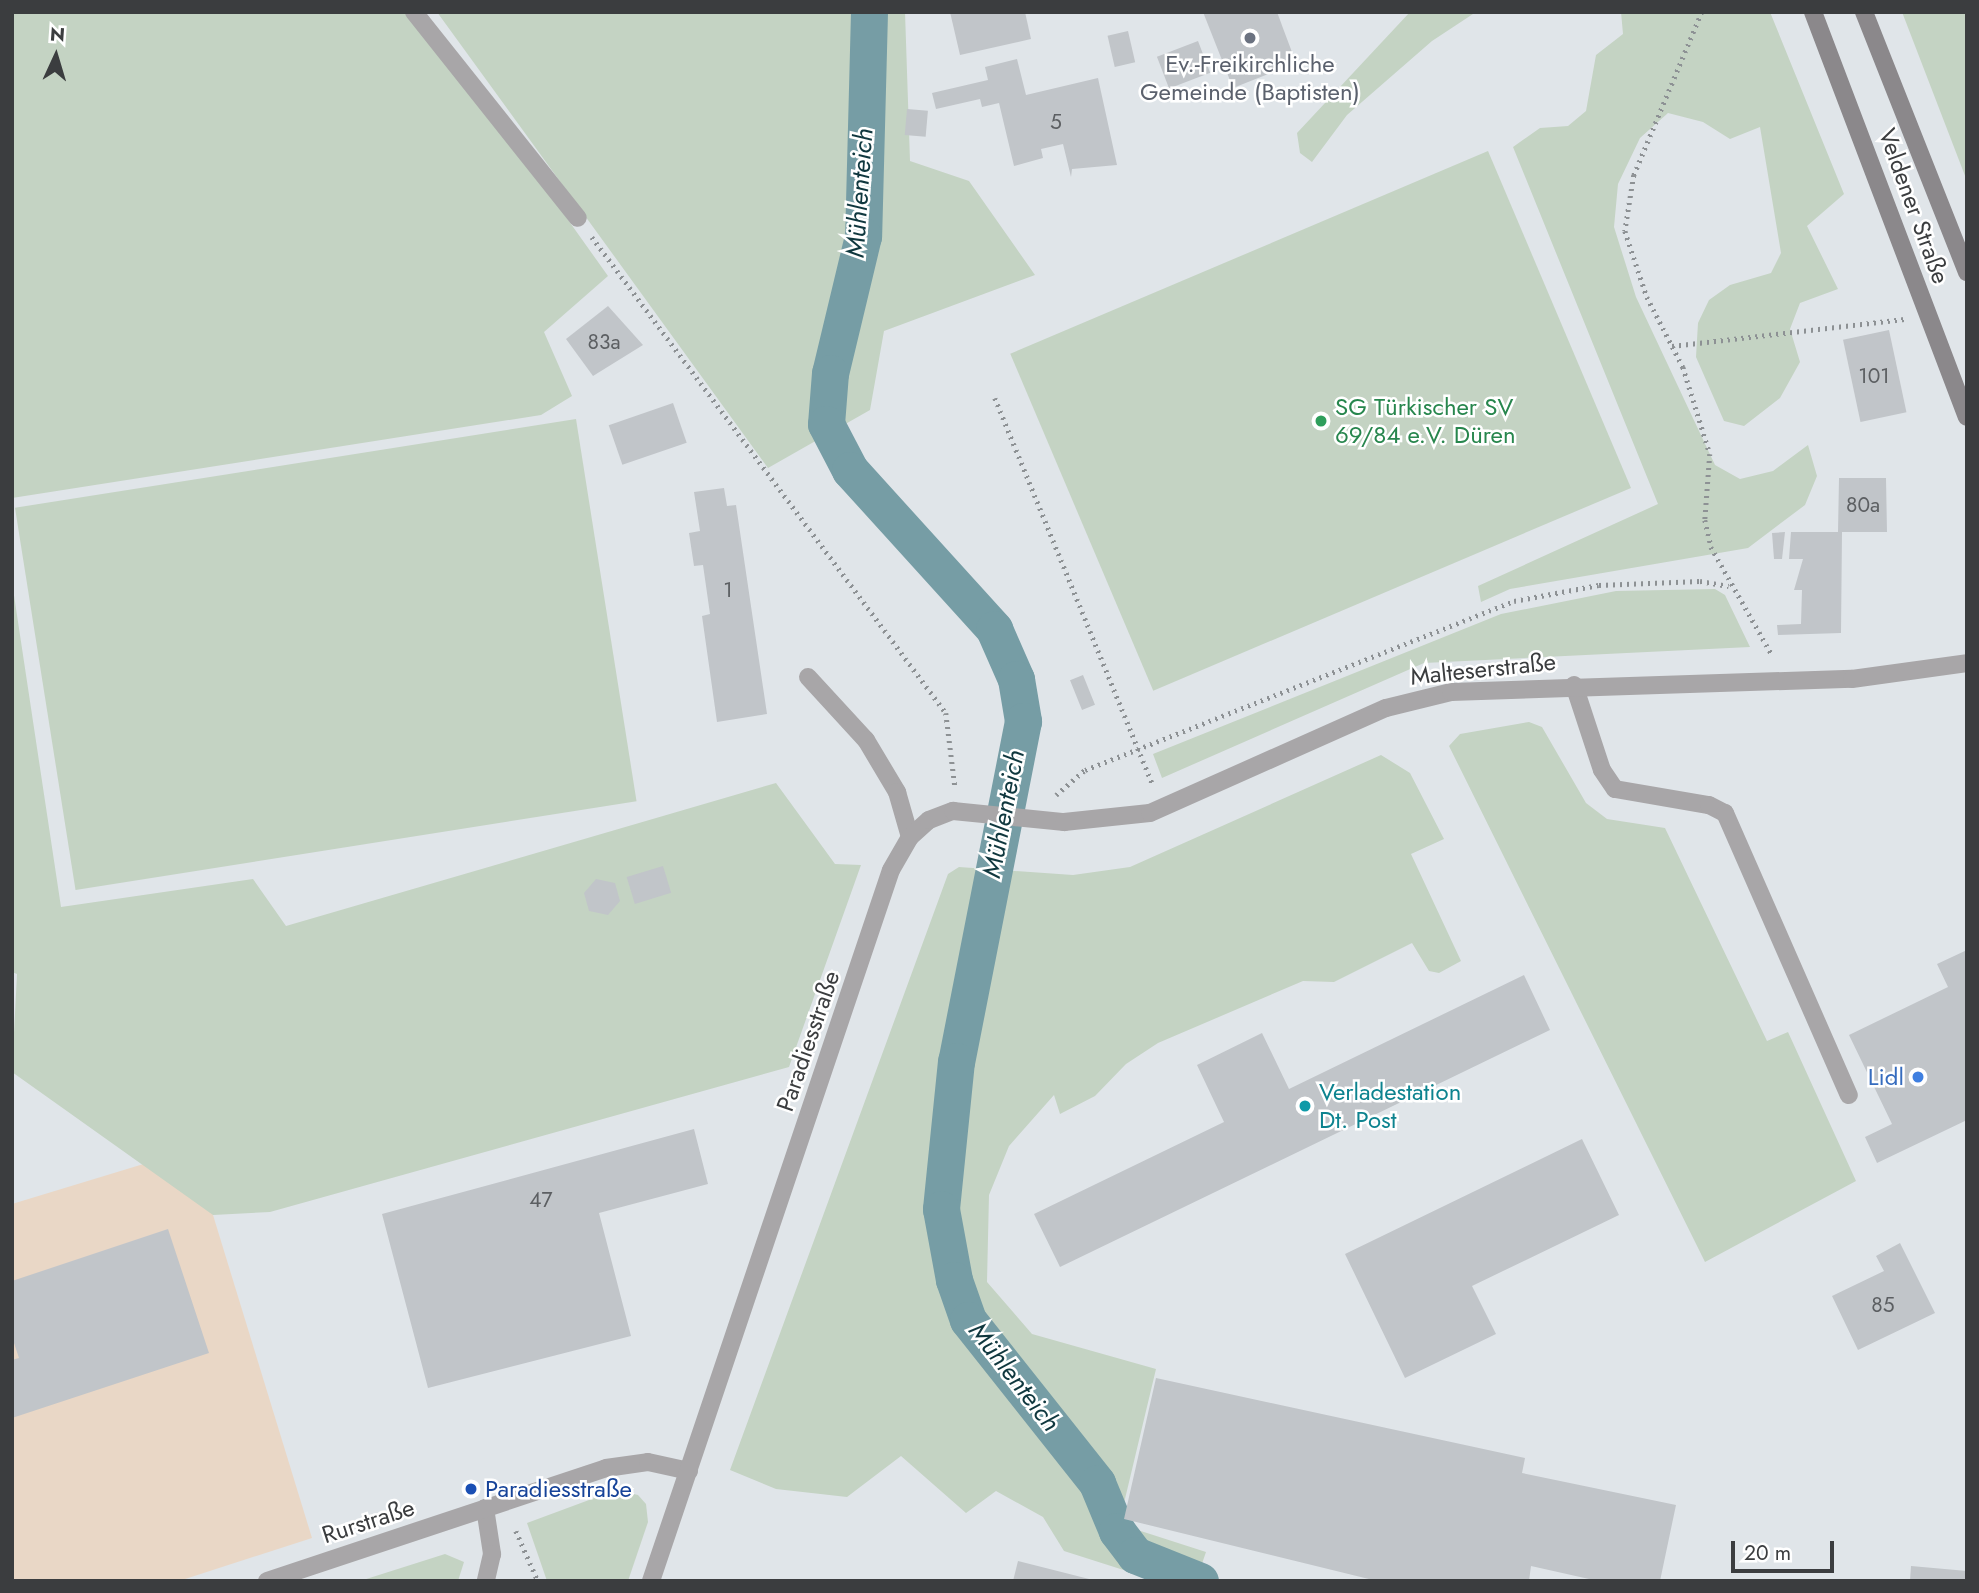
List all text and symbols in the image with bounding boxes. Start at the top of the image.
north arrow [21,21,91,91]
text: N [49,21,66,49]
marker: Ev.-Freikirchliche Gemeinde (Baptisten) [1242,30,1258,46]
place label: Ev.-Freikirchliche Gemeinde (Baptisten) [1140,50,1360,106]
house number: 5 [1050,109,1062,135]
street label: Veldener Straße [1873,125,1955,287]
water label: Mühlenteich [840,127,880,259]
house number: 83a [587,329,621,355]
house number: 101 [1858,363,1890,389]
place label: SG Türkischer SV 69/84 e.V. Düren [1335,393,1516,449]
marker: SG Türkischer SV 69/84 e.V. Düren [1313,413,1329,429]
house number: 80a [1846,492,1880,518]
house number: 1 [723,577,733,603]
street label: Malteserstraße [1409,647,1557,691]
water label: Mühlenteich [976,747,1032,881]
street label: Paradiesstraße [770,967,846,1115]
place label: Lidl [1868,1063,1904,1091]
marker: Lidl [1910,1069,1926,1085]
place label: Verladestation Dt. Post [1319,1078,1461,1134]
marker: Verladestation Dt. Post [1297,1098,1313,1114]
house number: 47 [529,1187,553,1213]
house number: 85 [1871,1292,1895,1318]
water label: Mühlenteich [962,1316,1066,1438]
place label: Paradiesstraße [485,1475,632,1503]
marker: Paradiesstraße [463,1481,479,1497]
street label: Rurstraße [318,1493,418,1549]
scale bar [1734,1526,1837,1570]
text: 20 m [1744,1538,1791,1568]

